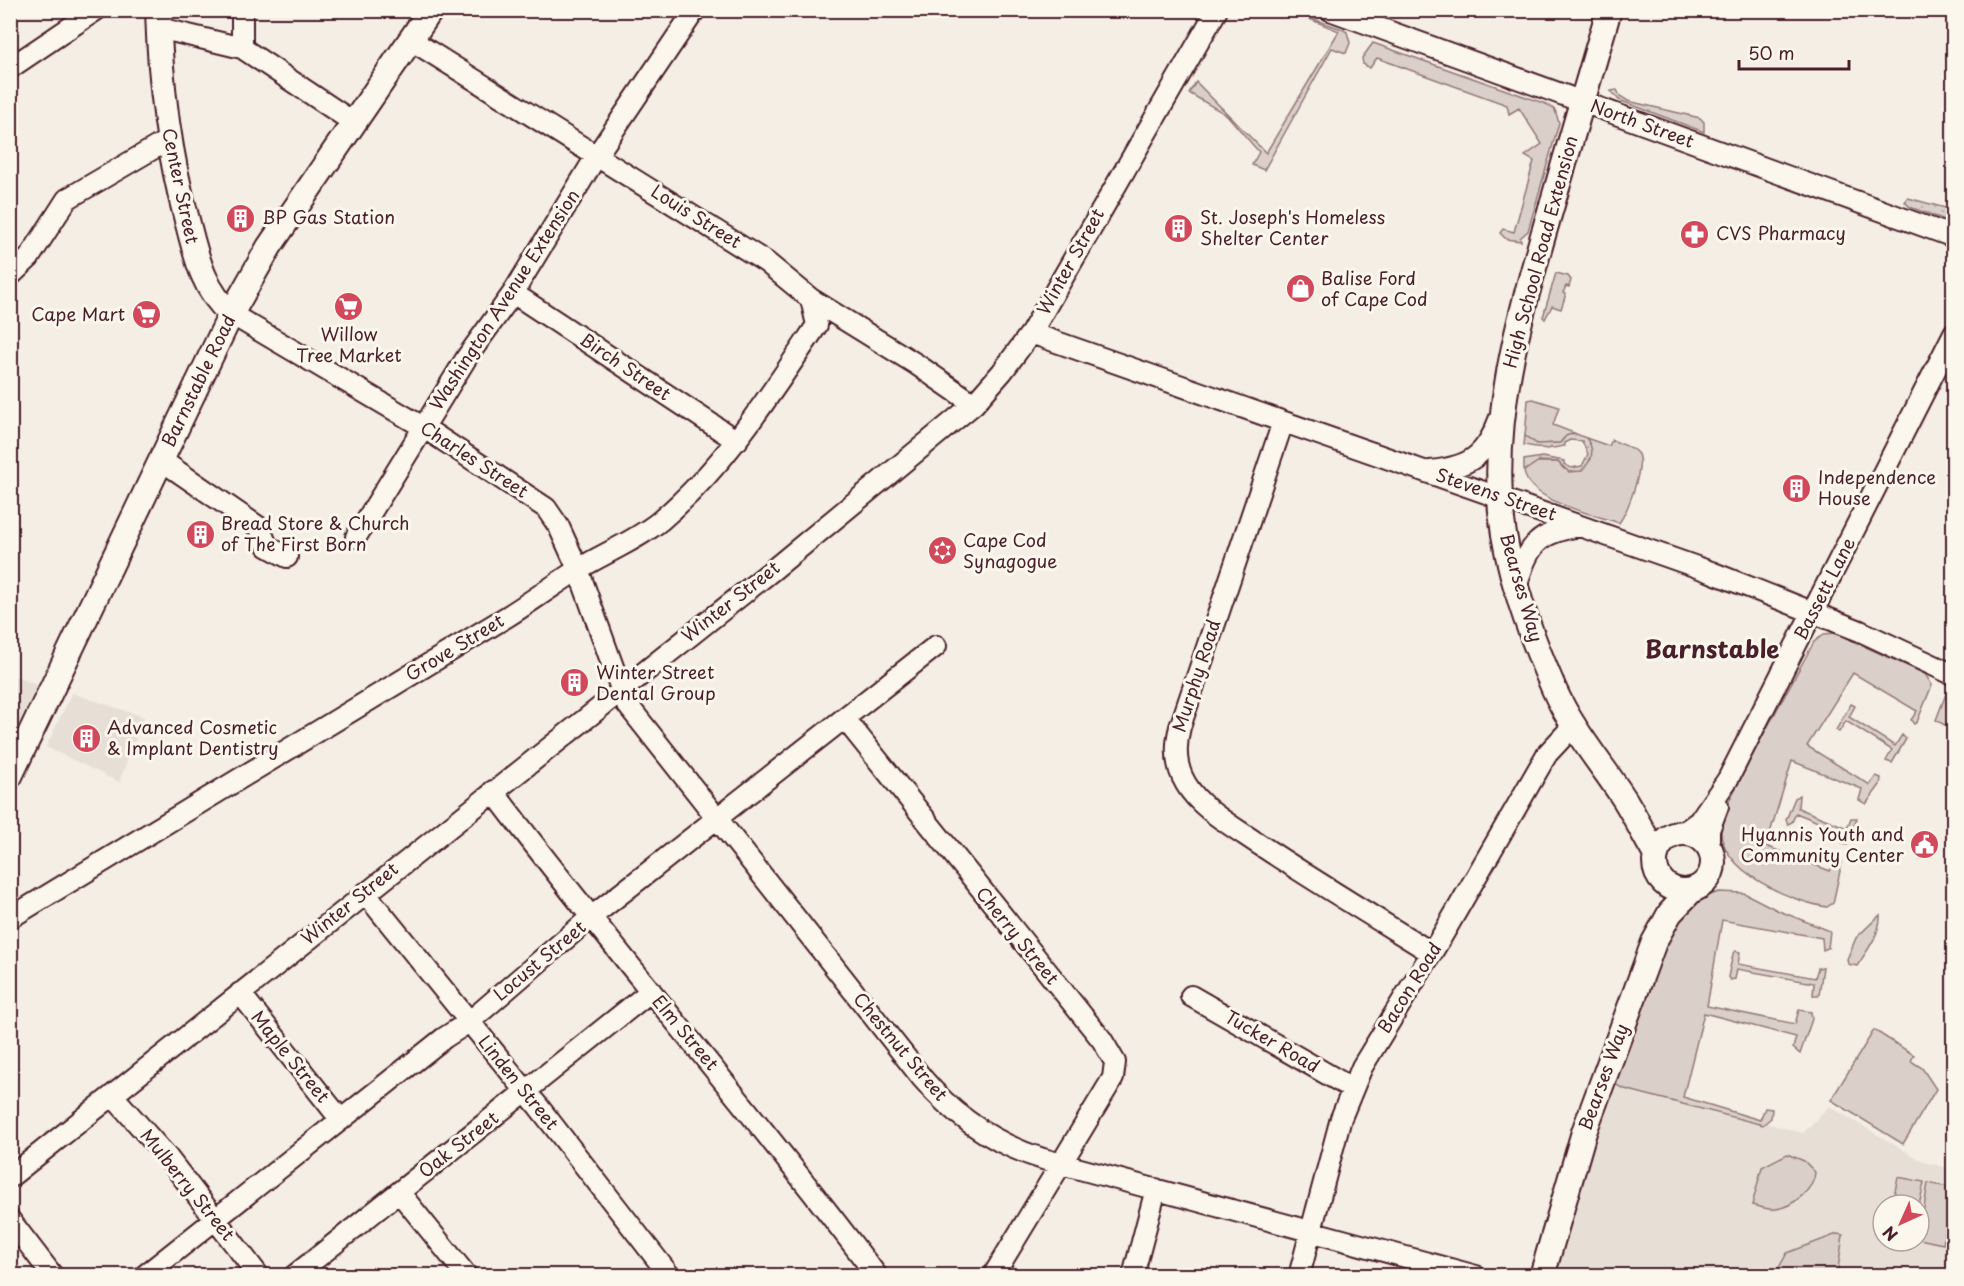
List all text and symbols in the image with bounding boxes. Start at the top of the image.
scale bar [1739,33,1848,71]
text: 50 m [1748,39,1795,66]
street label: North Street [1587,91,1698,154]
street label: Center Street [156,125,207,246]
street label: High School Road Extension [1496,132,1584,371]
street label: Louis Street [646,177,747,254]
street label: Washington Avenue Extension [422,183,585,415]
building icon: BP Gas Station [225,202,257,234]
place label: BP Gas Station [262,203,395,230]
street label: Winter Street [1029,203,1110,320]
place label: St. Joseph's Homeless Shelter Center [1200,203,1385,251]
building icon: St. Joseph's Homeless Shelter Center [1163,212,1195,244]
pharmacy icon: CVS Pharmacy [1679,218,1711,250]
place label: CVS Pharmacy [1716,219,1846,246]
place label: Balise Ford of Cape Cod [1321,264,1428,312]
shop icon: Balise Ford of Cape Cod [1284,273,1316,305]
supermarket icon: Willow Tree Market [333,290,365,322]
supermarket icon: Cape Mart [130,299,162,331]
place label: Cape Mart [31,300,125,327]
street label: Barnstable Road [154,310,241,451]
place label: Willow Tree Market [296,320,402,368]
street label: Birch Street [575,325,677,406]
street label: Charles Street [415,414,534,504]
street label: Stevens Street [1433,460,1560,527]
place label: Independence House [1818,463,1936,511]
building icon: Independence House [1781,472,1813,504]
place label: Bread Store & Church of The First Born [221,509,410,557]
building icon: Bread Store & Church of The First Born [184,518,216,550]
place label: Cape Cod Synagogue [963,526,1057,574]
street label: Bearses Way [1494,530,1551,645]
street label: Bassett Lane [1786,532,1861,644]
synagogue icon: Cape Cod Synagogue [926,535,958,567]
street label: Winter Street [675,554,785,648]
street label: Grove Street [400,607,509,687]
street label: Murphy Road [1165,616,1226,735]
district label: Barnstable [1645,630,1779,666]
place label: Winter Street Dental Group [596,658,716,706]
building icon: Winter Street Dental Group [559,667,591,699]
place label: Advanced Cosmetic & Implant Dentistry [107,713,279,761]
building icon: Advanced Cosmetic & Implant Dentistry [70,722,102,754]
place label: Hyannis Youth and Community Center [1741,820,1905,868]
public building icon: Hyannis Youth and Community Center [1909,829,1941,861]
street label: Winter Street [295,855,404,951]
street label: Cherry Street [970,880,1066,990]
street label: Locust Street [487,913,591,1007]
street label: Bacon Road [1370,937,1447,1038]
street label: Chestnut Street [848,986,955,1106]
street label: Elm Street [647,988,726,1076]
street label: Tucker Road [1220,1003,1325,1079]
street label: Maple Street [245,1004,337,1108]
street label: Bearses Way [1571,1019,1634,1134]
street label: Linden Street [472,1029,566,1135]
street label: Oak Street [412,1104,504,1184]
street label: Mulberry Street [134,1122,242,1246]
north arrow [1871,1193,1931,1253]
text: N [1877,1221,1903,1247]

